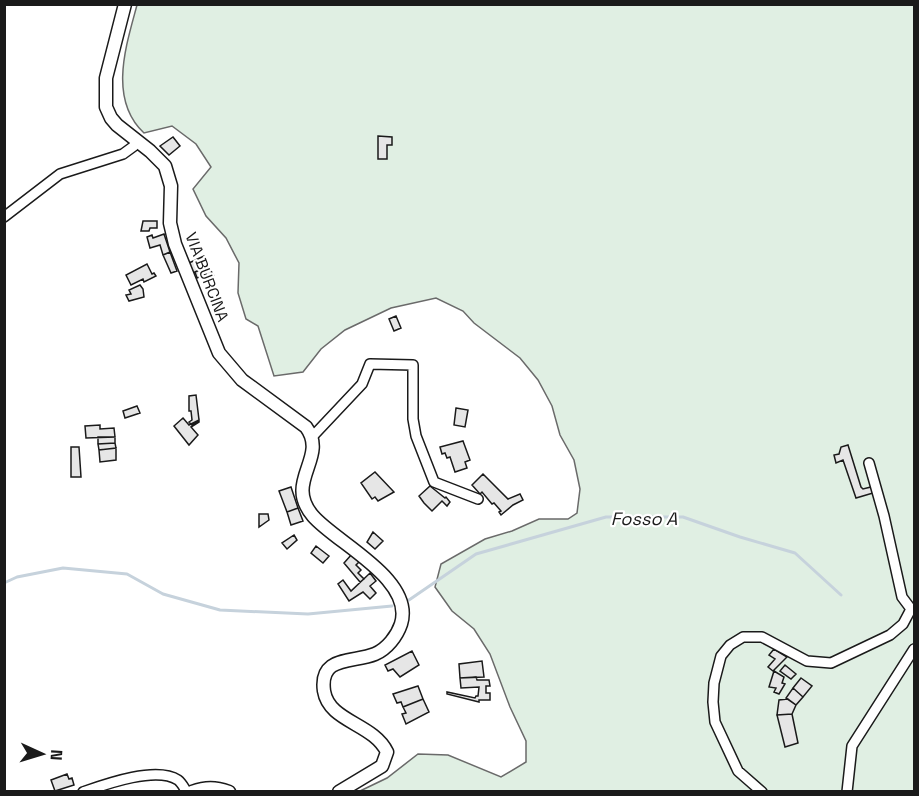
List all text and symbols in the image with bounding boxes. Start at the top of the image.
street label: VIA BURCINA [180,229,234,325]
water label: Fosso A [611,507,677,530]
north arrow [12,724,72,784]
text: N [46,749,67,761]

